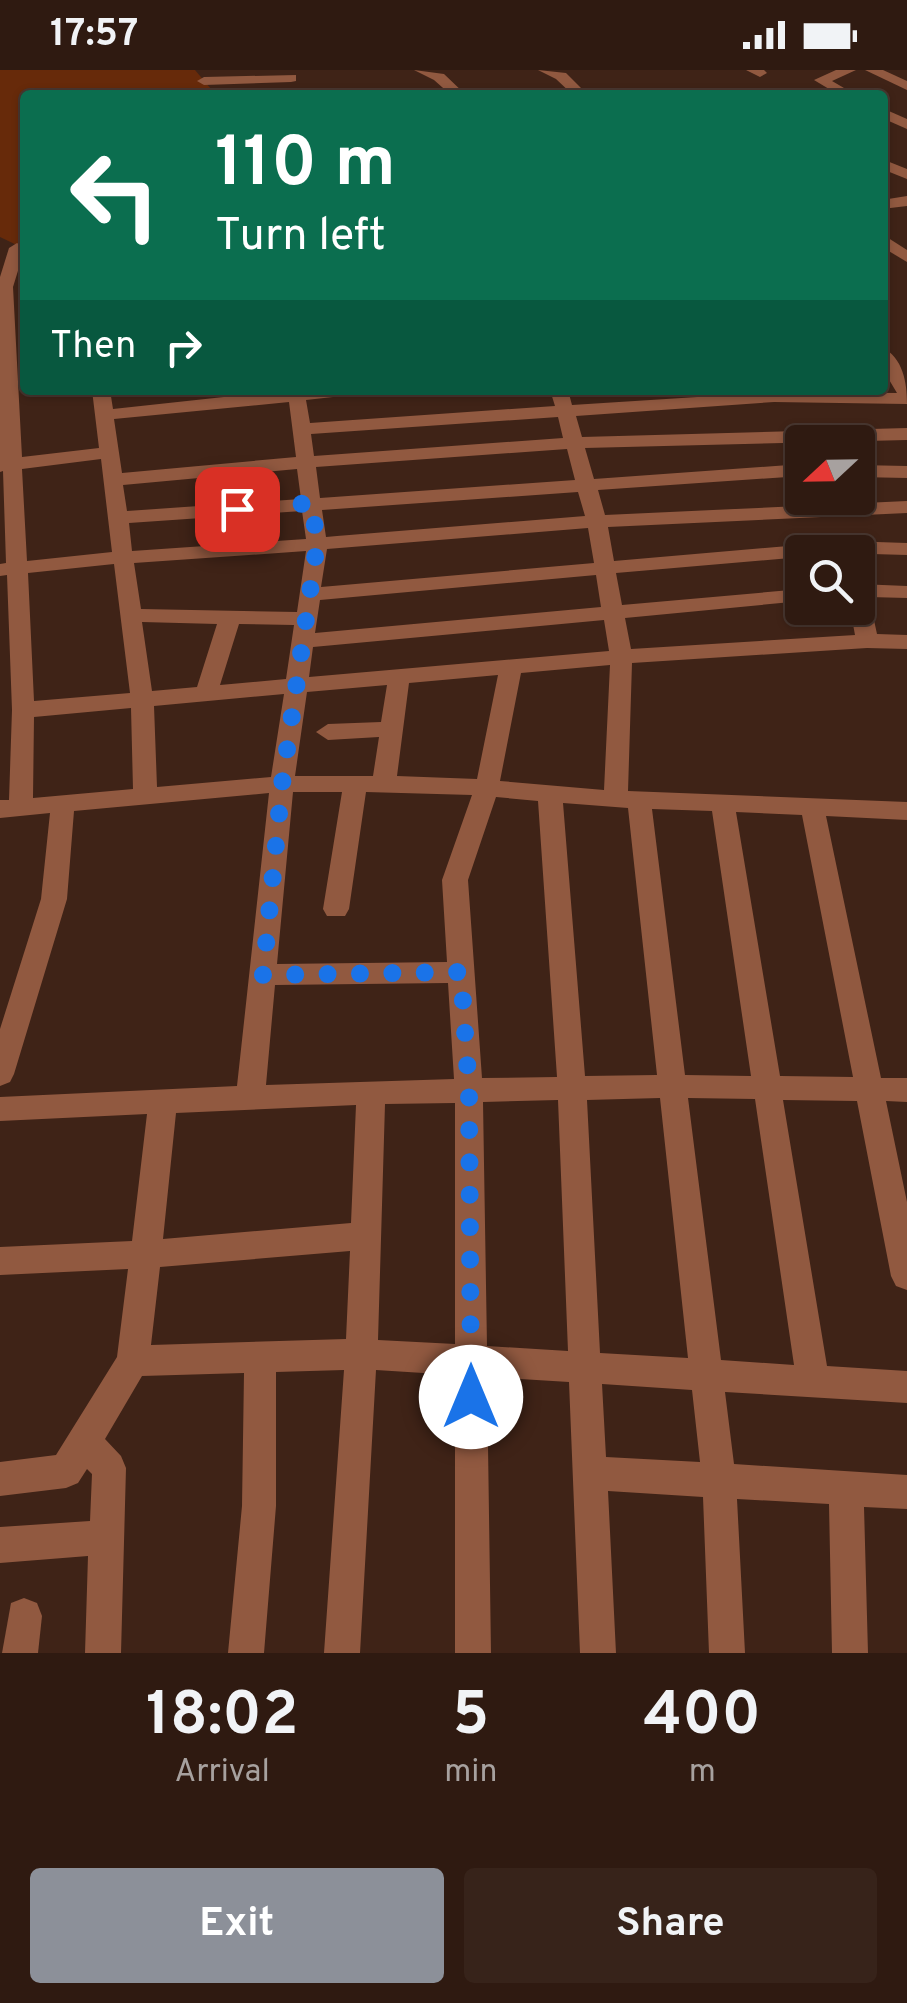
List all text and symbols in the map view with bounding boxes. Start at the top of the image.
text: 17:57 [50,11,138,60]
text: 110 m [215,122,396,211]
icon: left [50,130,180,260]
text: Turn left [215,209,386,266]
icon: right [156,320,211,375]
text: Then [50,323,136,372]
north arrow [785,425,875,515]
map controls [785,425,875,625]
pin [195,467,280,552]
icon: arrive [210,482,265,537]
button: search [785,535,875,625]
position arrow [419,1345,523,1449]
text: 18:02 [146,1680,298,1756]
text: 5 [453,1680,489,1756]
text: 400 [643,1680,761,1756]
text: Arrival [174,1753,270,1793]
text: min [444,1753,498,1793]
text: m [689,1753,716,1793]
button: Exit [30,1868,444,1983]
button: Share [464,1868,877,1983]

